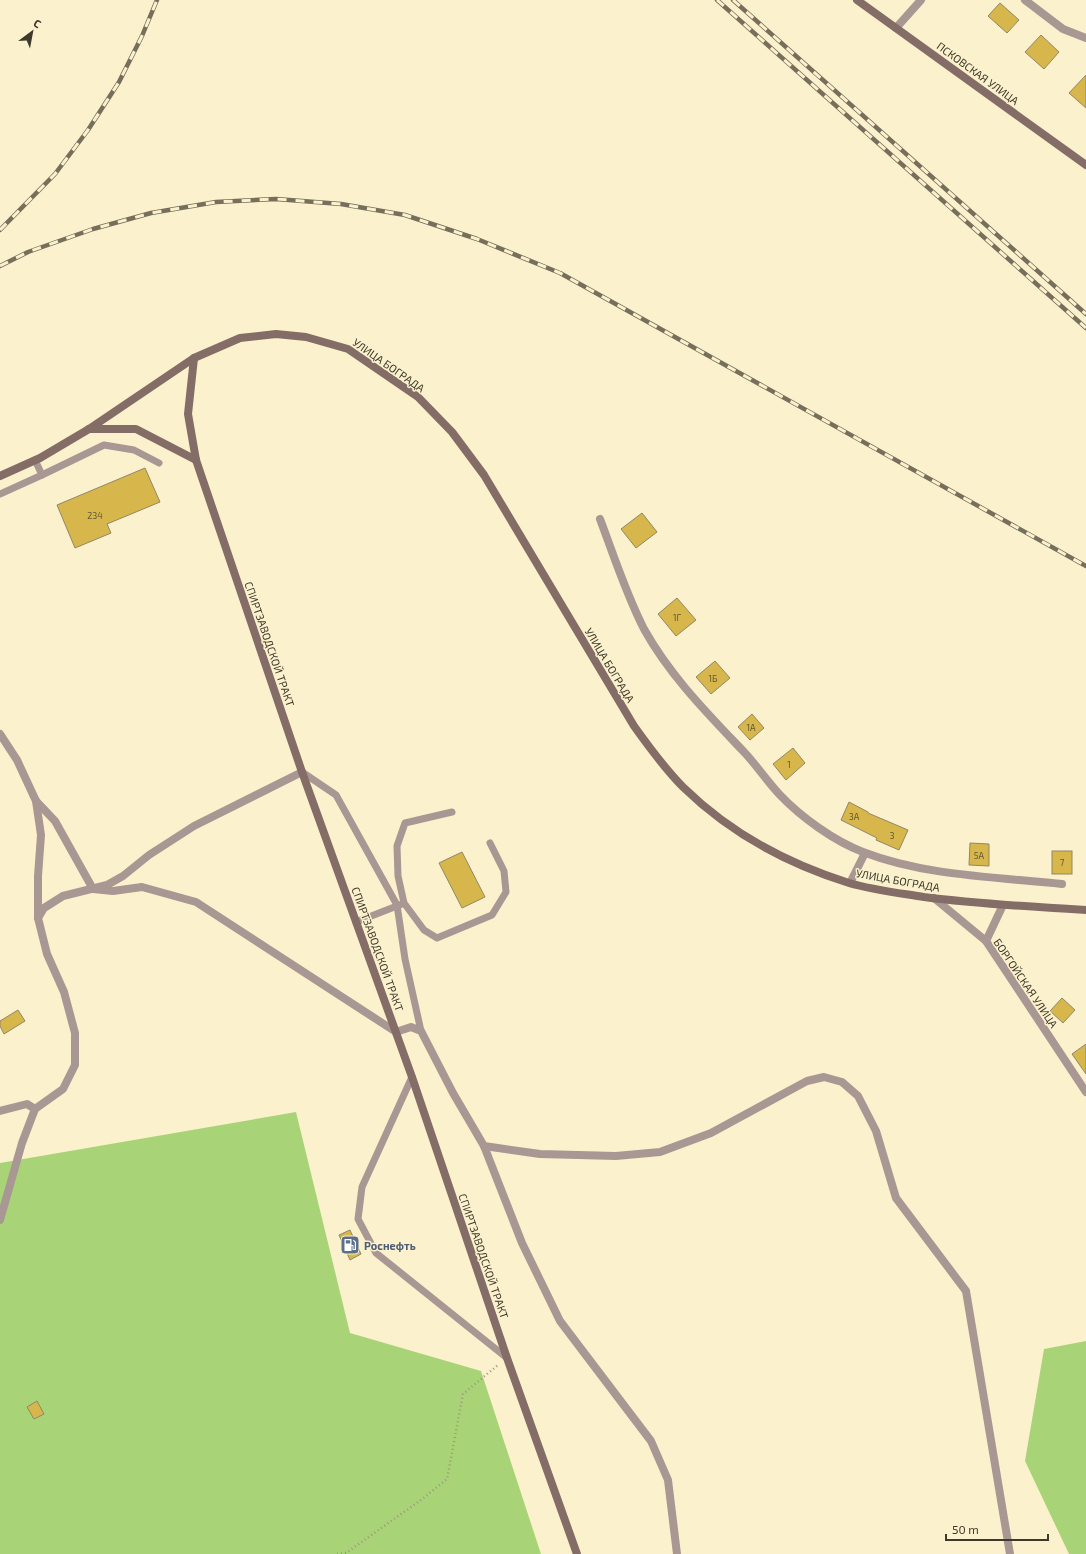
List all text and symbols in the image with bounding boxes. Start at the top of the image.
north arrow [12,12,52,52]
text: С [31,16,44,31]
street label: ПСКОВСКАЯ УЛИЦА [934,39,1022,107]
street label: УЛИЦА БОГРАДА [351,335,428,395]
house number: 234 [87,510,103,521]
street label: СПИРТЗАВОДСКОЙ ТРАКТ [242,580,298,709]
house number: 1Г [673,612,681,623]
street label: УЛИЦА БОГРАДА [583,625,637,705]
house number: 1Б [709,673,717,684]
house number: 1А [746,722,756,733]
house number: 1 [787,759,791,770]
house number: 3А [849,811,860,822]
house number: 3 [889,830,895,841]
house number: 5А [974,850,985,861]
house number: 7 [1060,857,1065,868]
street label: УЛИЦА БОГРАДА [855,866,941,894]
street label: СПИРТЗАВОДСКОЙ ТРАКТ [349,885,407,1014]
street label: БОРГОЙСКАЯ УЛИЦА [991,936,1061,1030]
street label: СПИРТЗАВОДСКОЙ ТРАКТ [456,1192,512,1321]
fuel station icon: Роснефть [339,1234,361,1256]
place label: Роснефть [364,1239,416,1252]
scale bar [946,1516,1048,1542]
text: 50 m [952,1522,979,1536]

